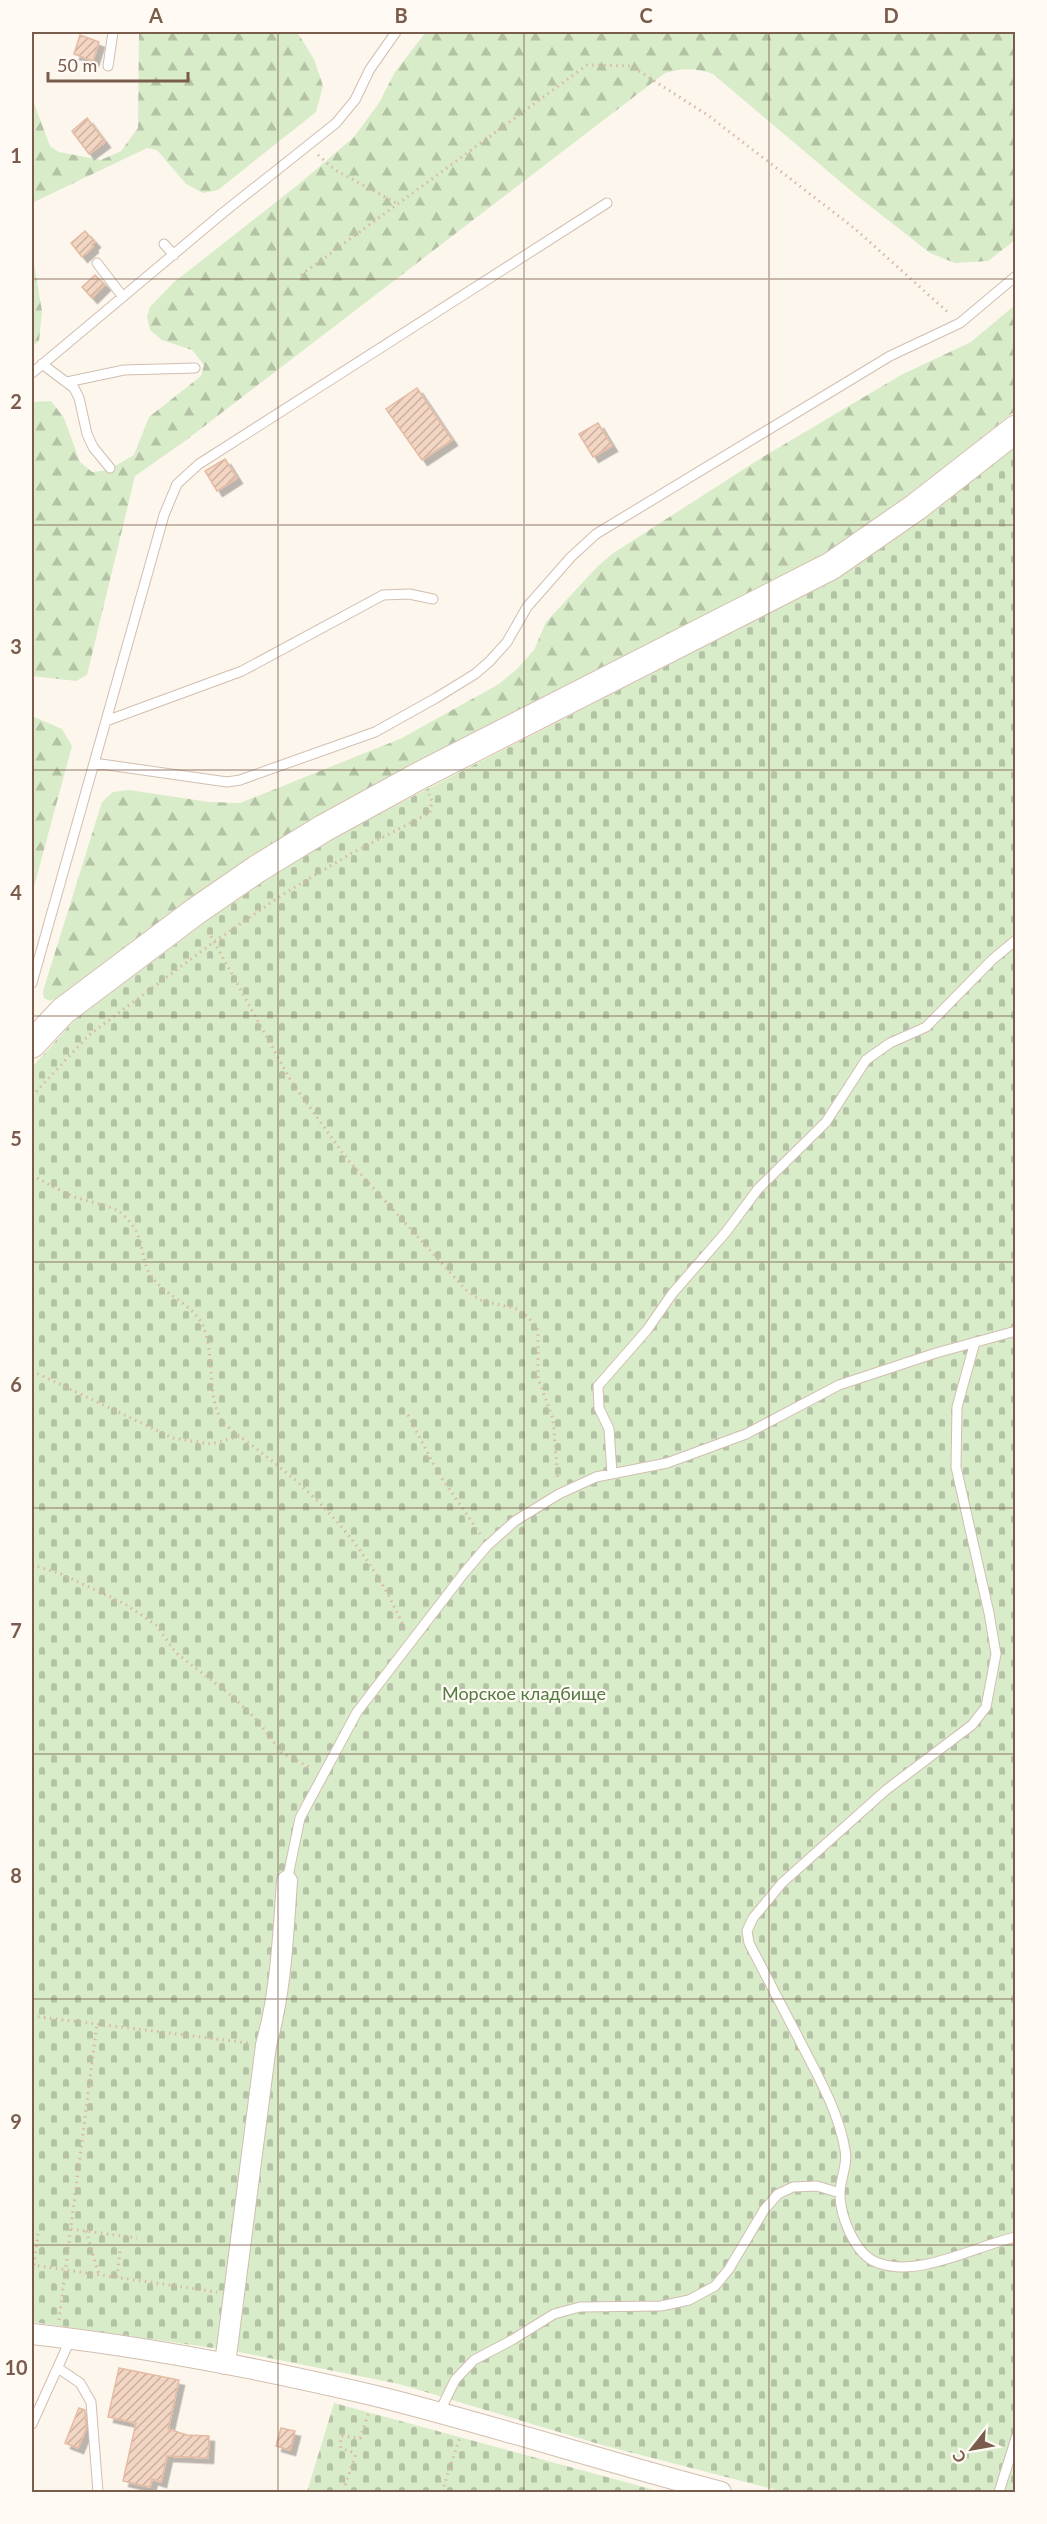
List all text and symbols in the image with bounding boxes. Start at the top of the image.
text: A [148,3,163,27]
text: B [394,3,408,27]
text: C [639,3,653,27]
text: D [883,3,899,27]
scale bar [48,45,188,83]
text: 50 m [57,54,97,76]
text: 1 [10,143,22,167]
text: 2 [10,389,22,413]
text: 3 [10,634,22,658]
text: 4 [10,880,22,904]
text: 5 [10,1126,22,1150]
text: 6 [10,1372,22,1396]
text: 7 [10,1618,22,1642]
park label: Морское кладбище [442,1682,606,1704]
text: 8 [10,1863,22,1887]
text: 9 [10,2109,22,2133]
text: 10 [4,2355,28,2379]
north arrow [942,2419,1002,2479]
text: С [948,2447,970,2466]

